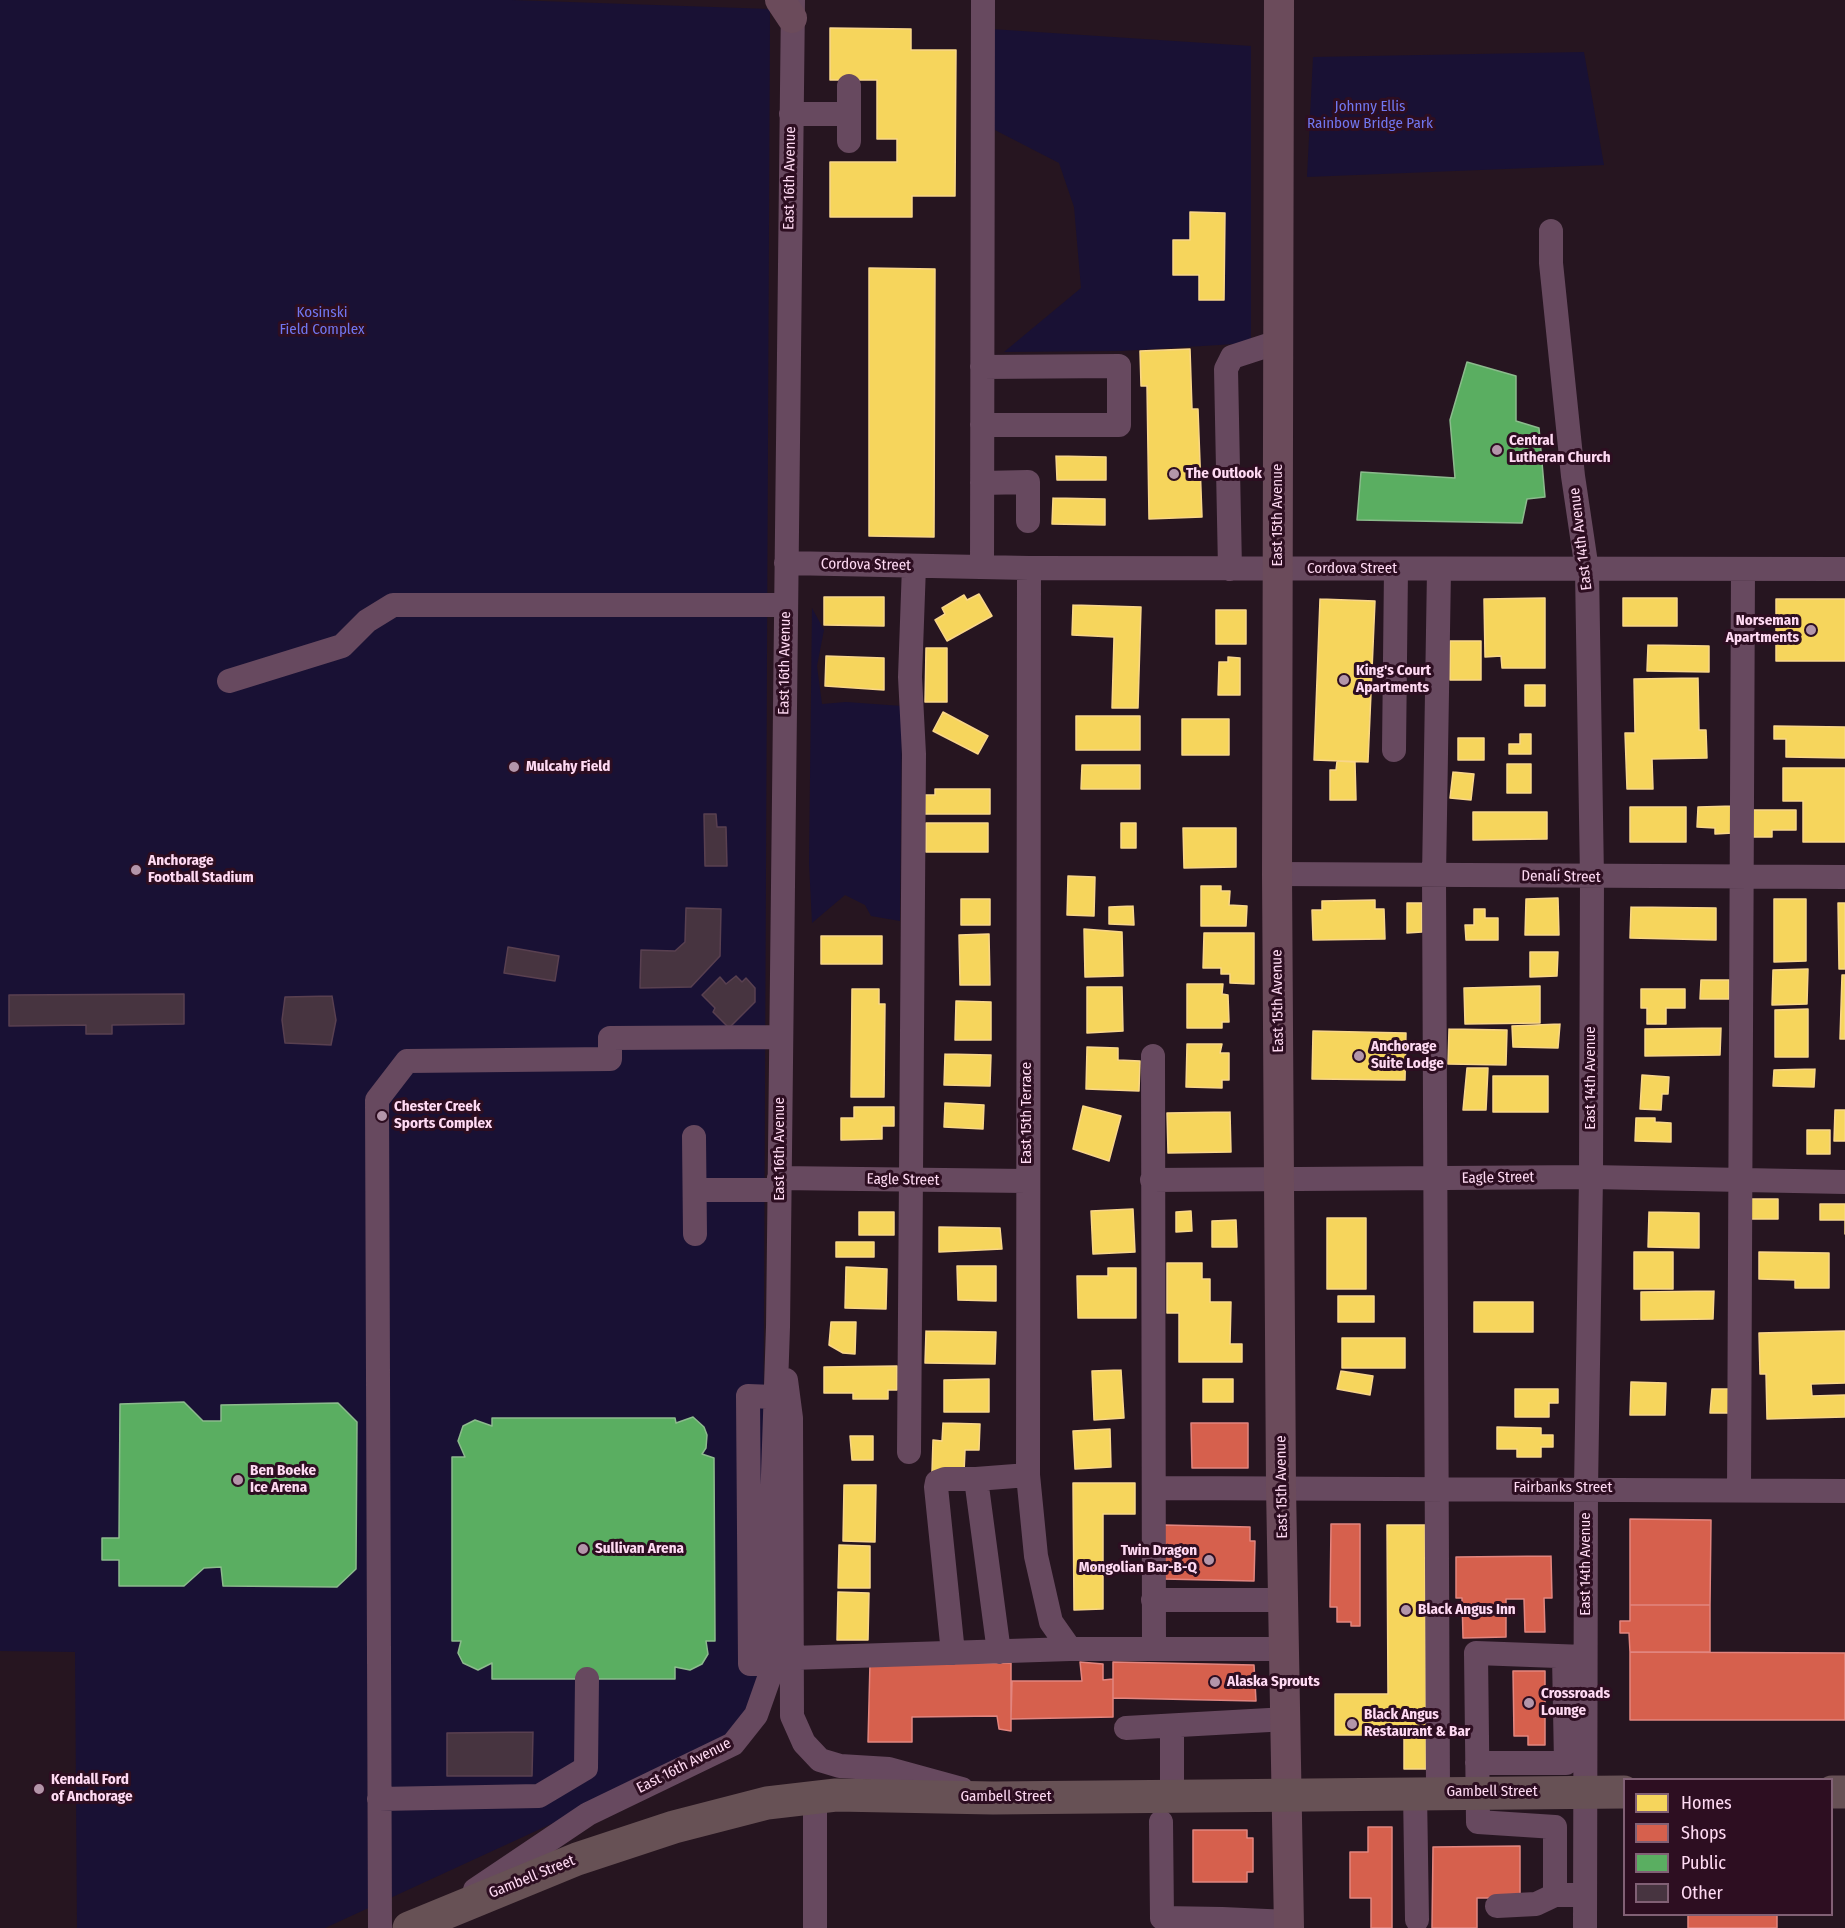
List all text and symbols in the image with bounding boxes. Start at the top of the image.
park label: Johnny Ellis Rainbow Bridge Park [1307,98,1433,133]
street label: East 16th Avenue [780,126,800,230]
park label: Kosinski Field Complex [279,304,365,339]
place label: Central Lutheran Church [1509,432,1611,467]
marker: Central Lutheran Church [1490,443,1504,457]
street label: East 15th Avenue [1269,464,1287,566]
place label: The Outlook [1186,465,1262,483]
marker: The Outlook [1167,467,1181,481]
street label: East 14th Avenue [1566,487,1596,591]
street label: Cordova Street [821,555,911,575]
street label: Cordova Street [1307,560,1397,578]
street label: East 16th Avenue [775,611,795,715]
place label: Norseman Apartments [1726,612,1799,647]
marker: Norseman Apartments [1804,623,1818,637]
place label: King's Court Apartments [1356,662,1431,697]
marker: King's Court Apartments [1337,673,1351,687]
place label: Mulcahy Field [526,758,610,776]
marker: Mulcahy Field [507,760,521,774]
place label: Anchorage Football Stadium [148,852,254,887]
marker: Anchorage Football Stadium [129,863,143,877]
street label: Denali Street [1521,867,1601,887]
street label: East 15th Avenue [1268,949,1288,1053]
street label: East 14th Avenue [1582,1026,1600,1130]
place label: Anchorage Suite Lodge [1371,1038,1444,1073]
marker: Anchorage Suite Lodge [1352,1049,1366,1063]
street label: East 15th Terrace [1018,1062,1036,1164]
street label: East 16th Avenue [771,1097,789,1201]
place label: Chester Creek Sports Complex [394,1098,492,1133]
marker: Chester Creek Sports Complex [375,1109,389,1123]
street label: Eagle Street [1461,1168,1535,1188]
street label: Eagle Street [866,1170,940,1190]
street label: East 15th Avenue [1272,1435,1292,1539]
place label: Ben Boeke Ice Arena [250,1462,316,1497]
marker: Ben Boeke Ice Arena [231,1473,245,1487]
street label: Fairbanks Street [1514,1479,1612,1497]
street label: East 14th Avenue [1577,1512,1595,1616]
place label: Sullivan Arena [595,1540,684,1558]
marker: Sullivan Arena [576,1542,590,1556]
place label: Twin Dragon Mongolian Bar-B-Q [1079,1542,1197,1577]
marker: Twin Dragon Mongolian Bar-B-Q [1202,1553,1216,1567]
place label: Black Angus Inn [1418,1601,1516,1619]
marker: Black Angus Inn [1399,1603,1413,1617]
place label: Alaska Sprouts [1227,1673,1320,1691]
marker: Alaska Sprouts [1208,1675,1222,1689]
place label: Crossroads Lounge [1541,1685,1610,1720]
marker: Crossroads Lounge [1522,1696,1536,1710]
place label: Black Angus Restaurant & Bar [1364,1706,1470,1741]
marker: Black Angus Restaurant & Bar [1345,1717,1359,1731]
street label: East 16th Avenue [634,1734,734,1798]
place label: Kendall Ford of Anchorage [51,1771,133,1806]
legend [1623,1778,1833,1916]
marker: Kendall Ford of Anchorage [32,1782,46,1796]
street label: Gambell Street [1446,1783,1538,1801]
street label: Gambell Street [960,1788,1052,1806]
text: Homes [1681,1792,1732,1814]
text: Shops [1681,1822,1726,1844]
street label: Gambell Street [486,1852,578,1902]
text: Public [1681,1852,1726,1874]
text: Other [1681,1882,1723,1904]

